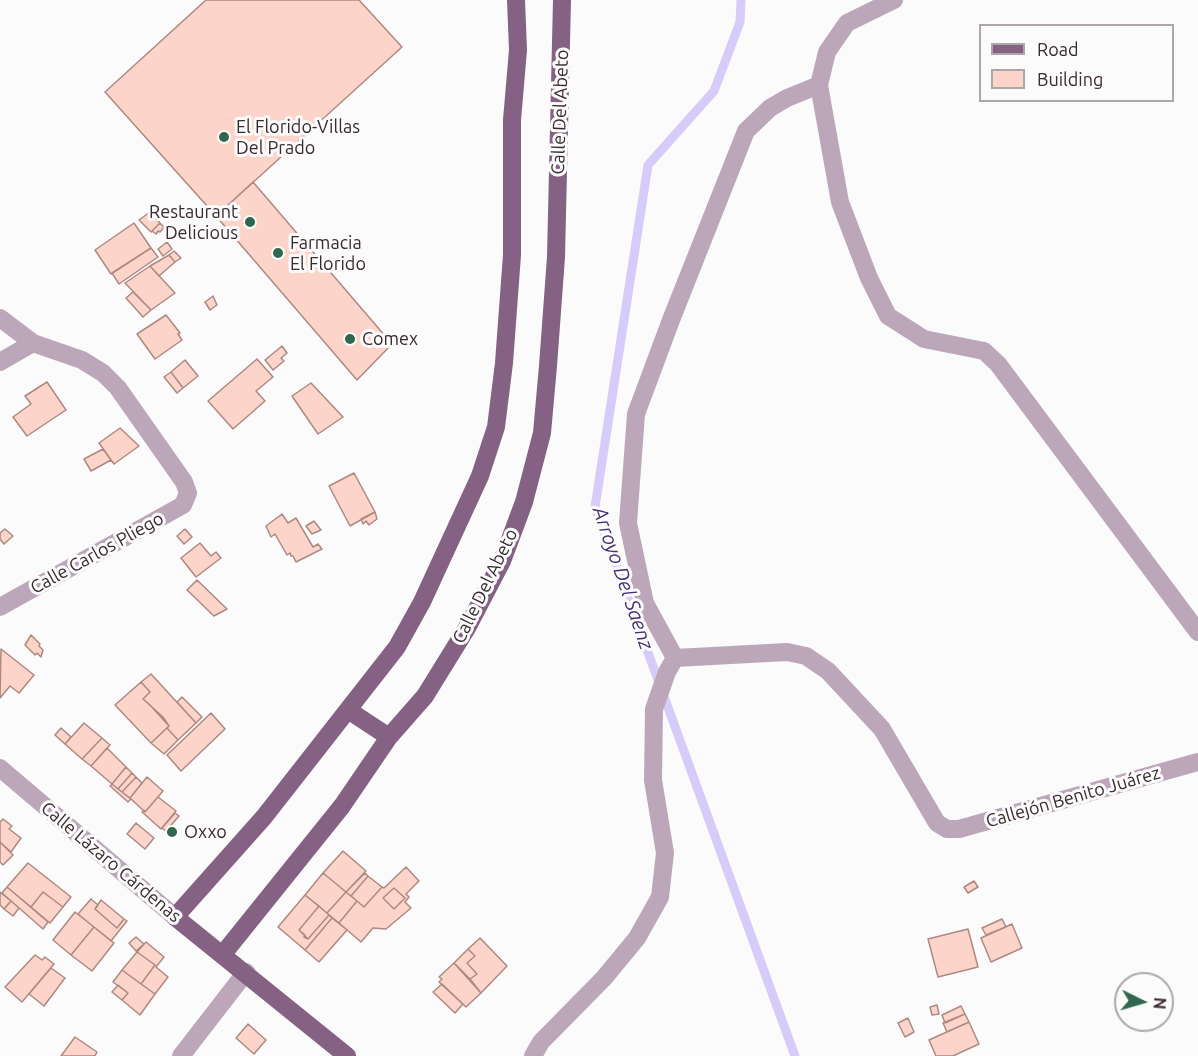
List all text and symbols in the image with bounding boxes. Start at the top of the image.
legend [979,24,1174,102]
text: Road [1037,39,1079,59]
street label: Calle Del Abeto [547,49,573,175]
text: Building [1037,69,1103,89]
place label: El Florido-Villas Del Prado [236,116,360,158]
marker: El Florido-Villas Del Prado [217,130,231,144]
place label: Restaurant Delicious [149,201,238,244]
marker: Restaurant Delicious [243,215,257,229]
place label: Farmacia El Florido [290,232,366,274]
marker: Farmacia El Florido [271,246,285,260]
place label: Comex [362,328,418,350]
marker: Comex [343,332,357,346]
water label: Arroyo Del Saenz [587,504,659,652]
street label: Calle Carlos Pliego [27,507,167,599]
street label: Calle Del Abeto [448,525,522,647]
street label: Callejón Benito Juárez [983,762,1163,832]
street label: Calle Lázaro Cárdenas [37,797,185,927]
place label: Oxxo [184,821,227,843]
marker: Oxxo [165,825,179,839]
north arrow [1114,972,1174,1032]
text: N [1150,997,1169,1010]

